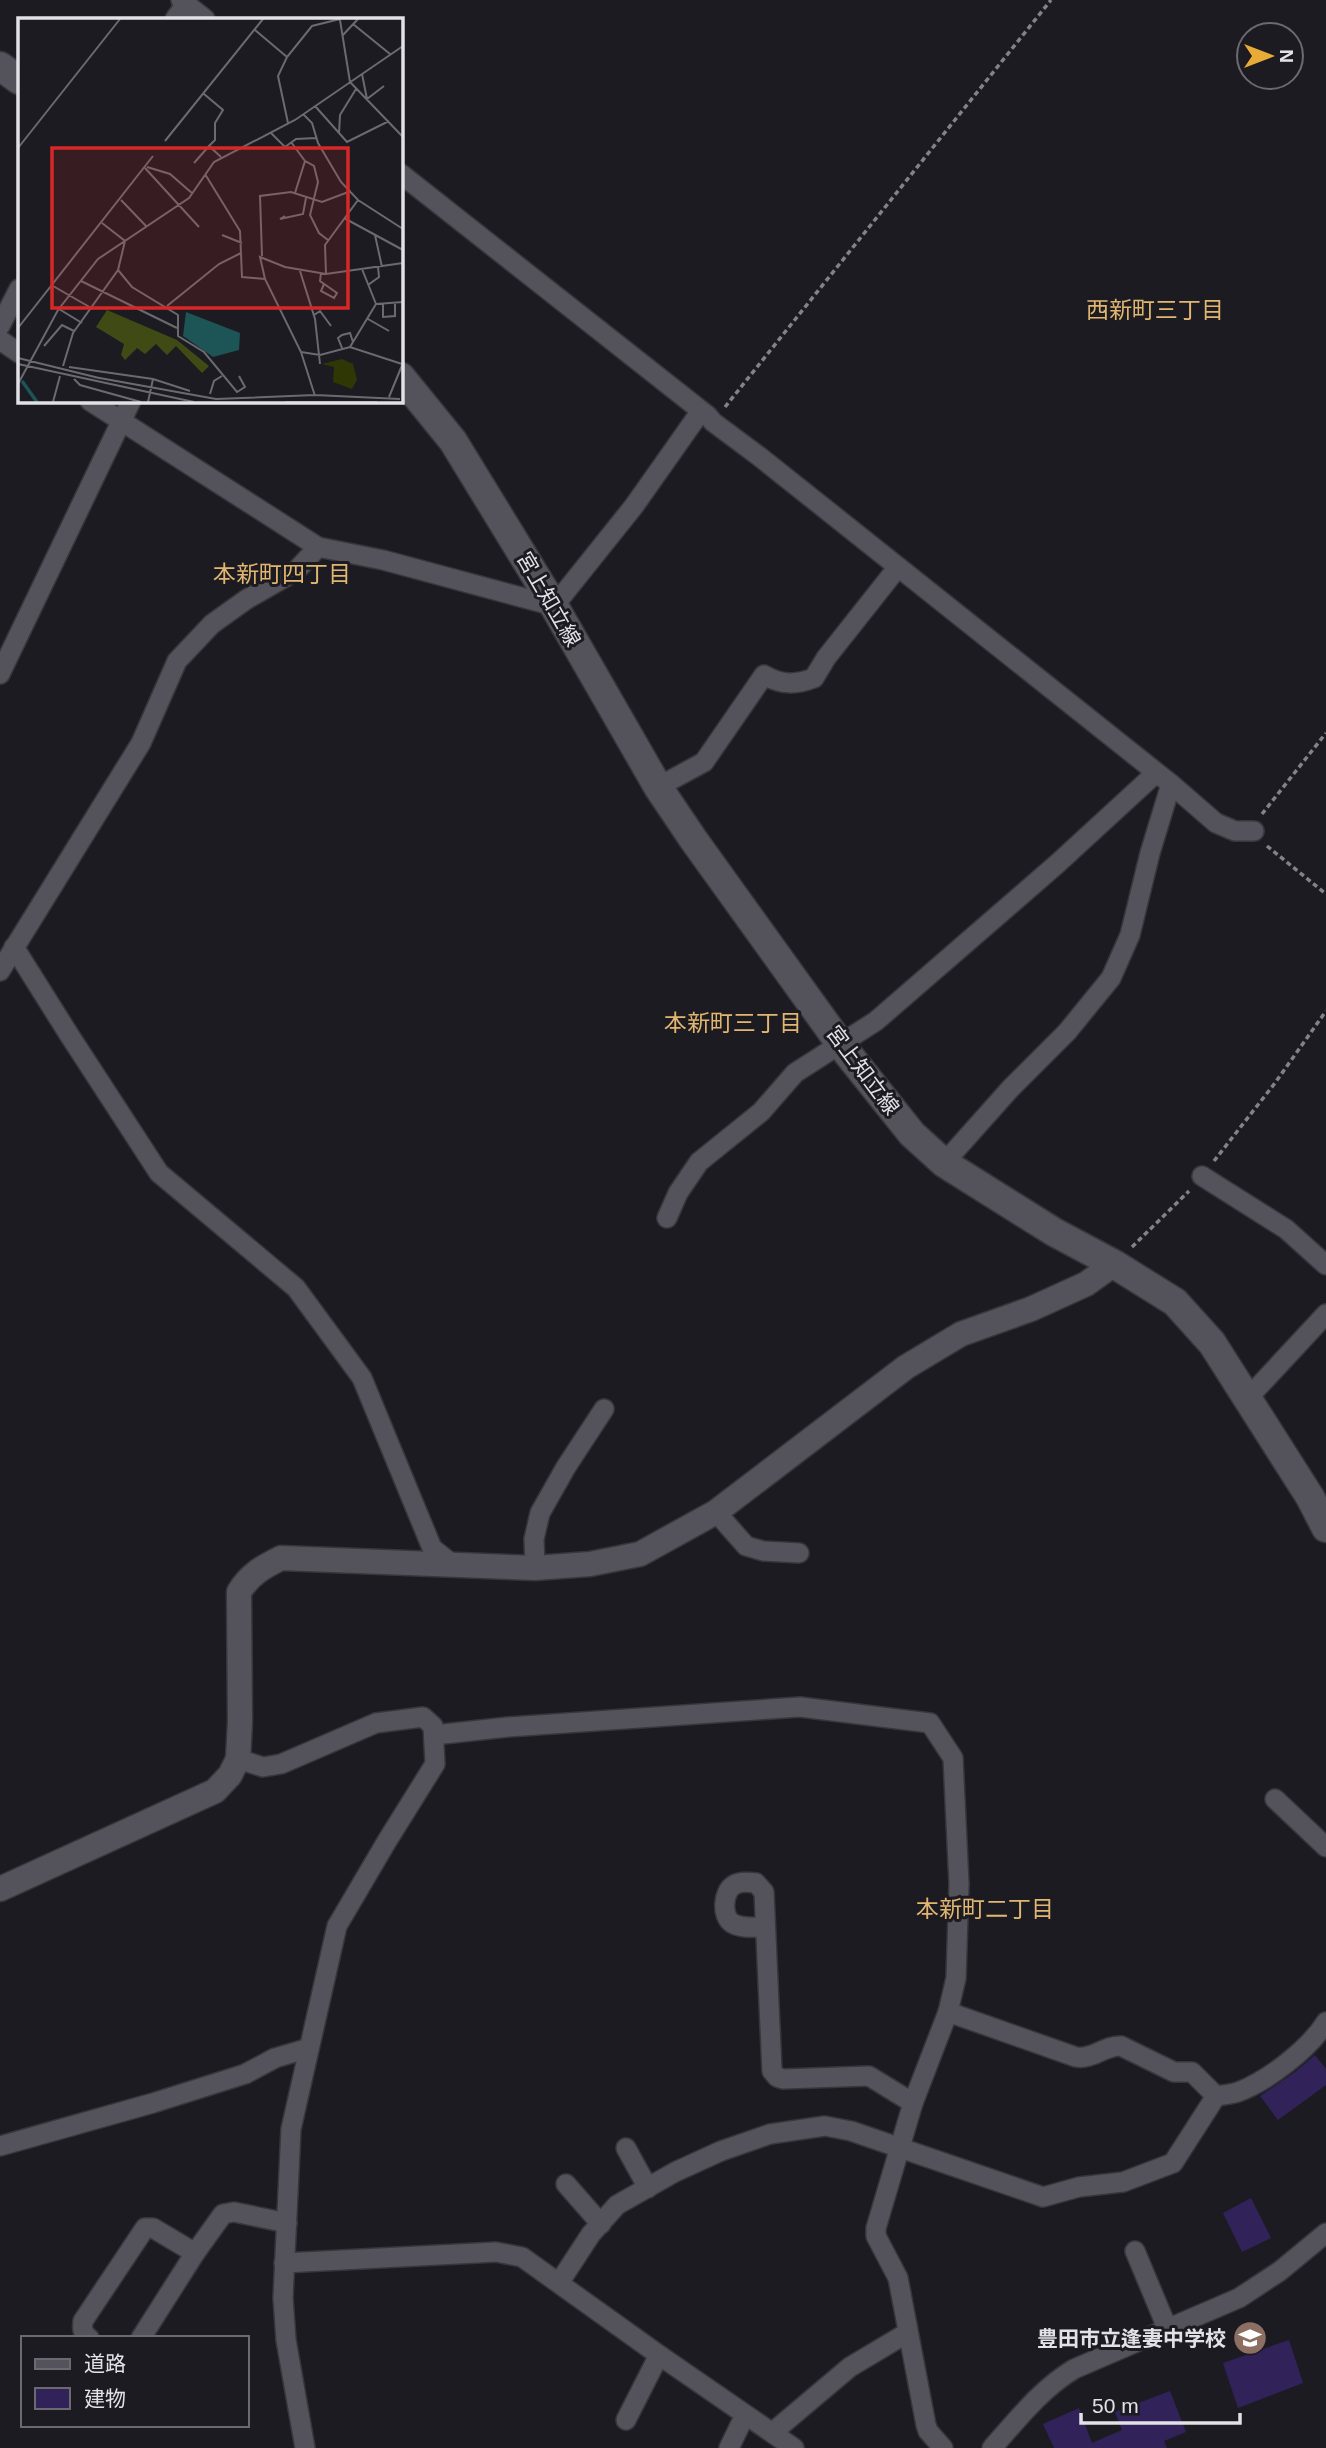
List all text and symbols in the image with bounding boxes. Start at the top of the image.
inset map [18,18,402,402]
north arrow [1235,21,1305,91]
text: N [1276,49,1297,63]
district label: 西新町三丁目 [1086,297,1224,323]
street label: 宮上知立線 [513,548,585,650]
district label: 本新町四丁目 [213,561,351,587]
district label: 本新町三丁目 [664,1010,802,1036]
street label: 宮上知立線 [822,1021,904,1119]
district label: 本新町二丁目 [916,1896,1054,1922]
school or university icon: 豊田市立逢妻中学校 [1231,2319,1269,2357]
place label: 豊田市立逢妻中学校 [1037,2327,1226,2350]
legend [21,2336,248,2427]
text: 道路 [84,2352,126,2375]
scale bar [1081,2382,1240,2426]
text: 建物 [84,2387,126,2410]
text: 50 m [1092,2394,1139,2417]

